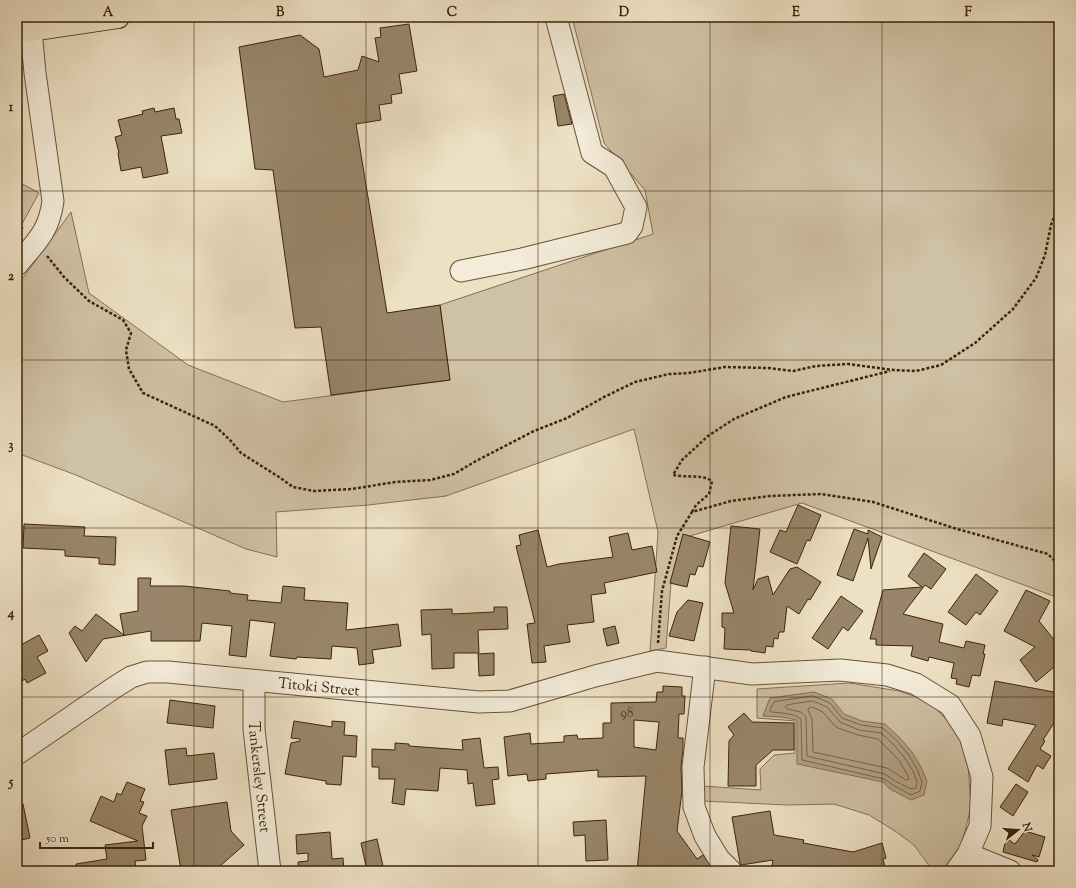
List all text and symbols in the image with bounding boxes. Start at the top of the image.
text: A [103,4,114,22]
text: B [276,4,285,22]
text: C [447,4,457,22]
text: D [619,4,629,22]
text: E [792,4,800,22]
text: F [964,4,972,22]
text: 1 [9,99,14,117]
text: 2 [8,268,15,286]
text: 3 [8,437,14,455]
text: 4 [7,605,15,623]
street label: Titoki Street [277,674,360,702]
house number: 98 [621,705,633,723]
street label: Tankersley Street [242,721,275,834]
text: 5 [8,774,14,792]
north arrow [998,810,1038,850]
text: N [1017,820,1036,834]
scale bar [40,824,153,850]
text: 50 m [45,830,69,848]

